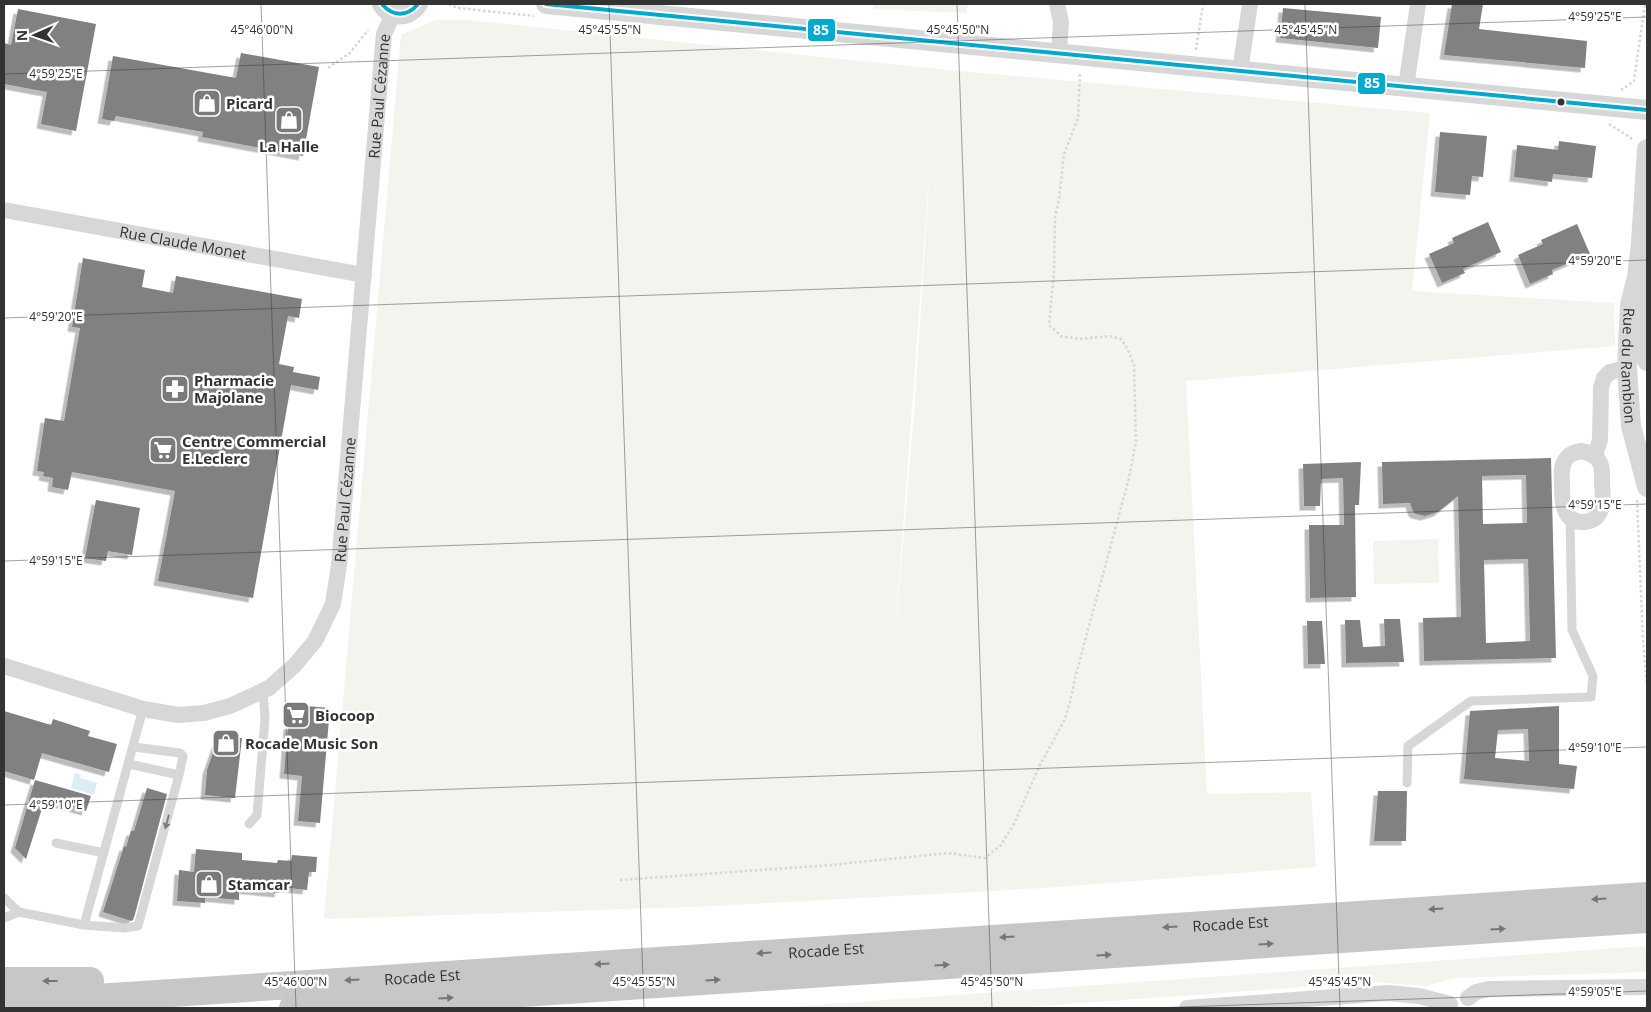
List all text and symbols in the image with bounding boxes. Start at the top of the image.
text: 4°59'25"E [1568,8,1622,25]
north arrow [10,10,60,60]
line badge: 85 [807,18,836,42]
text: 85 [813,20,829,39]
text: 45°46'00"N [231,21,293,38]
text: 45°45'55"N [579,21,641,38]
text: 45°45'50"N [927,21,989,38]
text: 45°45'45"N [1275,21,1337,38]
text: N [12,29,31,41]
street label: Rue Paul Cézanne [363,33,394,159]
text: 4°59'25"E [29,65,83,82]
line badge: 85 [1357,72,1386,95]
text: 85 [1364,73,1380,92]
shop icon: Picard [192,88,222,118]
place label: Picard [226,93,273,113]
unlabelled marker [1556,97,1566,107]
shop icon: La Halle [274,105,304,135]
place label: La Halle [259,136,319,156]
street label: Rue Claude Monet [118,221,248,264]
text: 4°59'20"E [1568,252,1622,269]
street label: Rue du Rambion [1617,307,1641,424]
text: 4°59'20"E [29,308,83,325]
place label: Pharmacie Majolane [194,370,274,407]
pharmacy icon: Pharmacie Majolane [160,374,190,404]
place label: Centre Commercial E.Leclerc [182,431,326,468]
supermarket icon: Centre Commercial E.Leclerc [148,435,178,465]
street label: Rue Paul Cézanne [329,437,360,563]
text: 4°59'15"E [1568,496,1622,513]
text: 4°59'15"E [29,552,83,569]
supermarket icon: Biocoop [281,700,311,730]
place label: Biocoop [315,705,375,725]
shop icon: Rocade Music Son [211,728,241,758]
place label: Rocade Music Son [245,733,378,753]
text: 4°59'10"E [1568,739,1622,756]
text: 4°59'10"E [29,796,83,813]
one-way arrow [162,815,170,830]
shop icon: Stamcar [194,869,224,899]
place label: Stamcar [228,874,290,894]
one-way arrow [1590,895,1606,903]
one-way arrow [1428,906,1444,914]
street label: Rocade Est [1192,911,1269,936]
one-way arrow [1161,923,1177,931]
one-way arrow [1491,925,1507,933]
one-way arrow [999,934,1015,942]
street label: Rocade Est [788,937,865,962]
one-way arrow [1259,940,1275,948]
one-way arrow [756,950,772,958]
one-way arrow [1096,950,1112,958]
one-way arrow [594,960,610,968]
one-way arrow [934,961,950,969]
street label: Rocade Est [383,964,461,989]
text: 45°46'00"N [265,973,327,990]
text: 45°45'55"N [613,973,675,990]
text: 45°45'50"N [961,973,1023,990]
text: 45°45'45"N [1309,973,1371,990]
one-way arrow [706,976,722,984]
one-way arrow [41,977,57,985]
one-way arrow [344,977,360,985]
text: 4°59'05"E [1568,983,1622,1000]
one-way arrow [439,994,455,1002]

